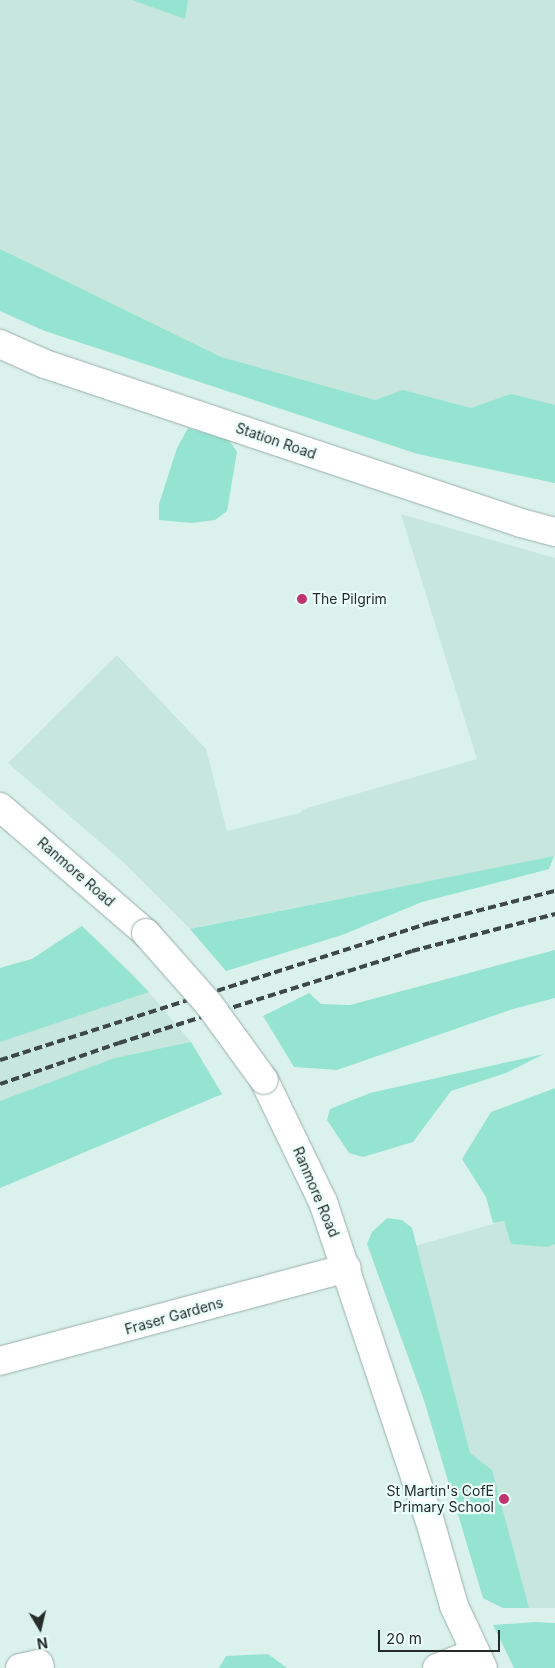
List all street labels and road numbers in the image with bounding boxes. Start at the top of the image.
street label: Station Road [234,419,318,463]
street label: Ranmore Road [34,834,118,910]
street label: Ranmore Road [289,1144,343,1240]
street label: Fraser Gardens [123,1294,225,1338]

